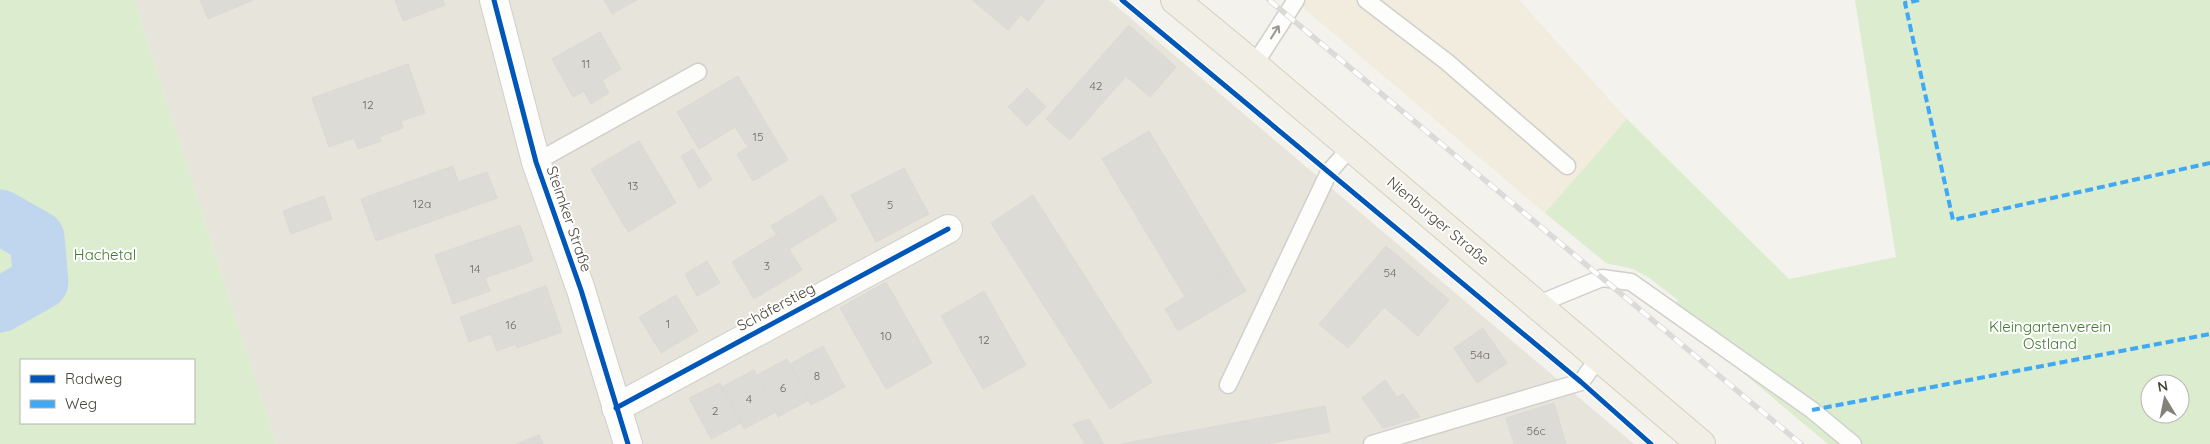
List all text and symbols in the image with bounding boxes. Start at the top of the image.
one-way arrow [1270,26,1280,40]
house number: 11 [582,56,590,71]
house number: 42 [1090,78,1103,93]
house number: 12 [362,97,374,112]
house number: 15 [753,129,763,144]
street label: Steimker Straße [542,163,596,274]
street label: Nienburger Straße [1383,172,1493,269]
house number: 13 [628,178,638,193]
house number: 12a [413,196,431,211]
house number: 5 [887,197,893,212]
park label: Hachetal [74,245,136,264]
house number: 3 [764,258,770,273]
house number: 14 [470,261,480,276]
house number: 54 [1384,265,1396,280]
street label: Schäferstieg [733,278,818,335]
house number: 1 [666,316,670,331]
house number: 16 [506,317,517,332]
park label: Kleingartenverein Ostland [1989,317,2111,353]
house number: 10 [880,328,892,343]
house number: 12 [978,332,990,347]
house number: 54a [1470,347,1490,362]
legend [20,359,195,424]
house number: 8 [814,368,820,383]
text: Radweg [65,369,122,388]
north arrow [2140,374,2190,424]
text: N [2156,376,2169,396]
house number: 6 [780,380,787,395]
house number: 4 [746,391,752,406]
text: Weg [65,394,97,413]
house number: 2 [712,403,719,418]
house number: 56c [1526,423,1546,438]

